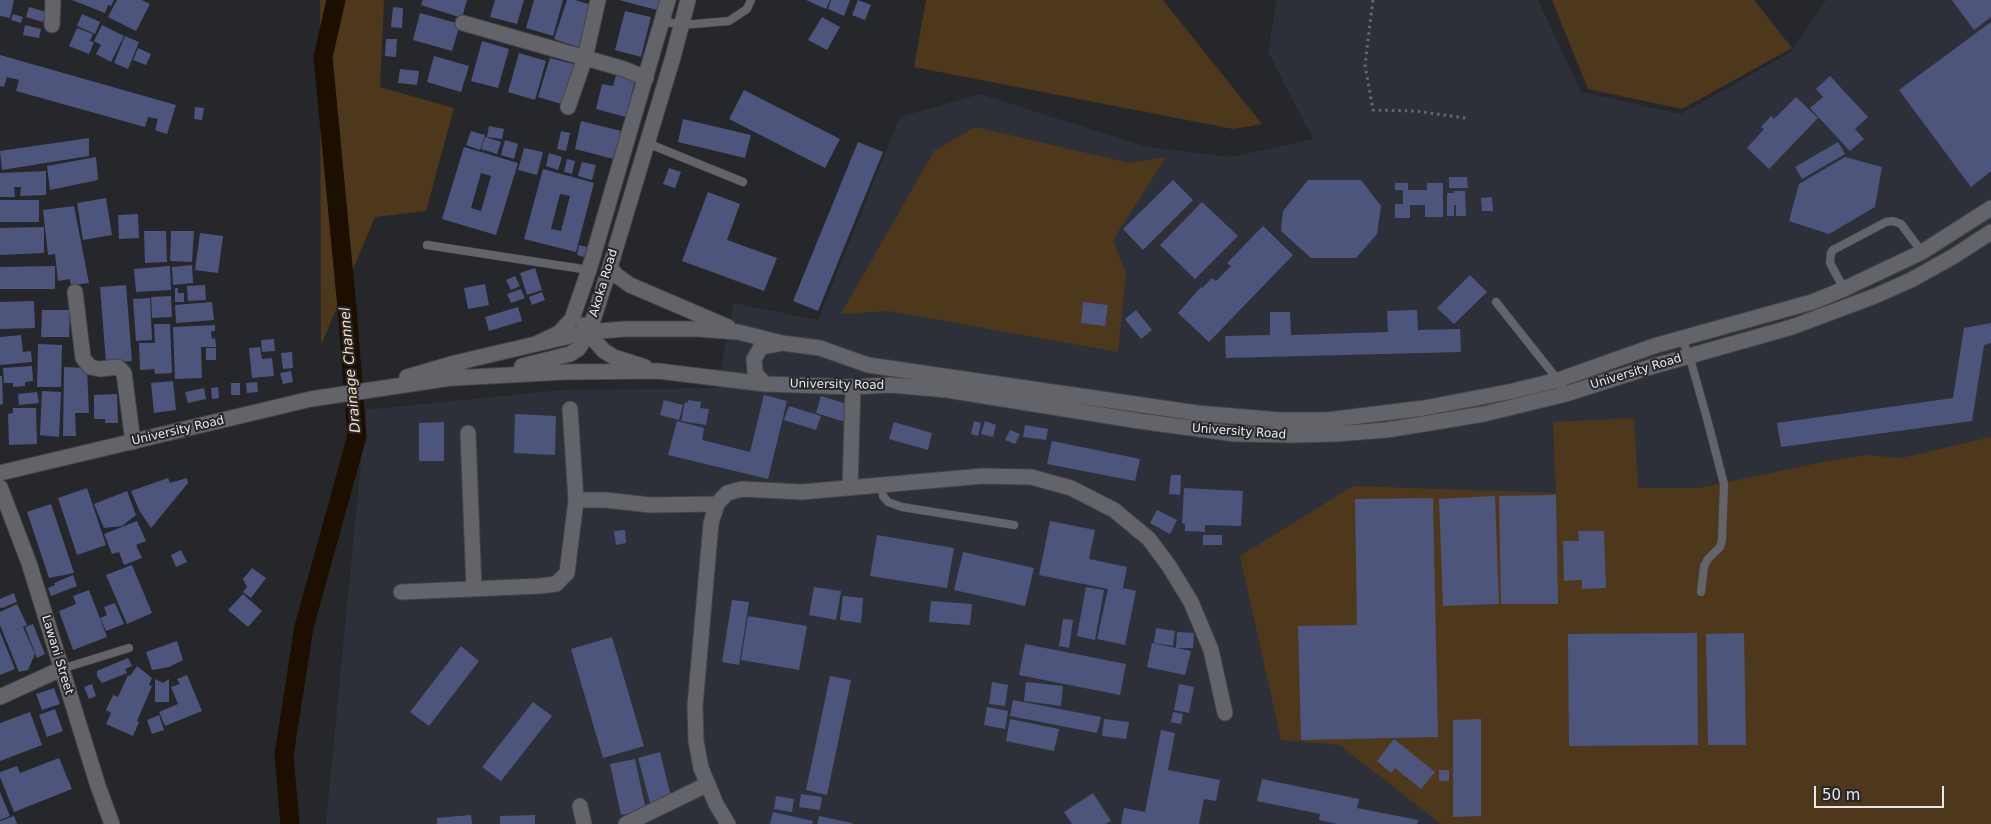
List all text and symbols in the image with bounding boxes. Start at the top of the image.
street label: Akoka Road [587,247,621,319]
water label: Drainage Channel [337,307,365,433]
street label: University Road [1589,351,1683,393]
street label: University Road [790,377,884,393]
street label: University Road [130,413,226,449]
street label: University Road [1191,422,1287,442]
street label: Lawani Street [38,613,76,697]
scale bar [1816,776,1946,808]
text: 50 m [1822,786,1860,804]

